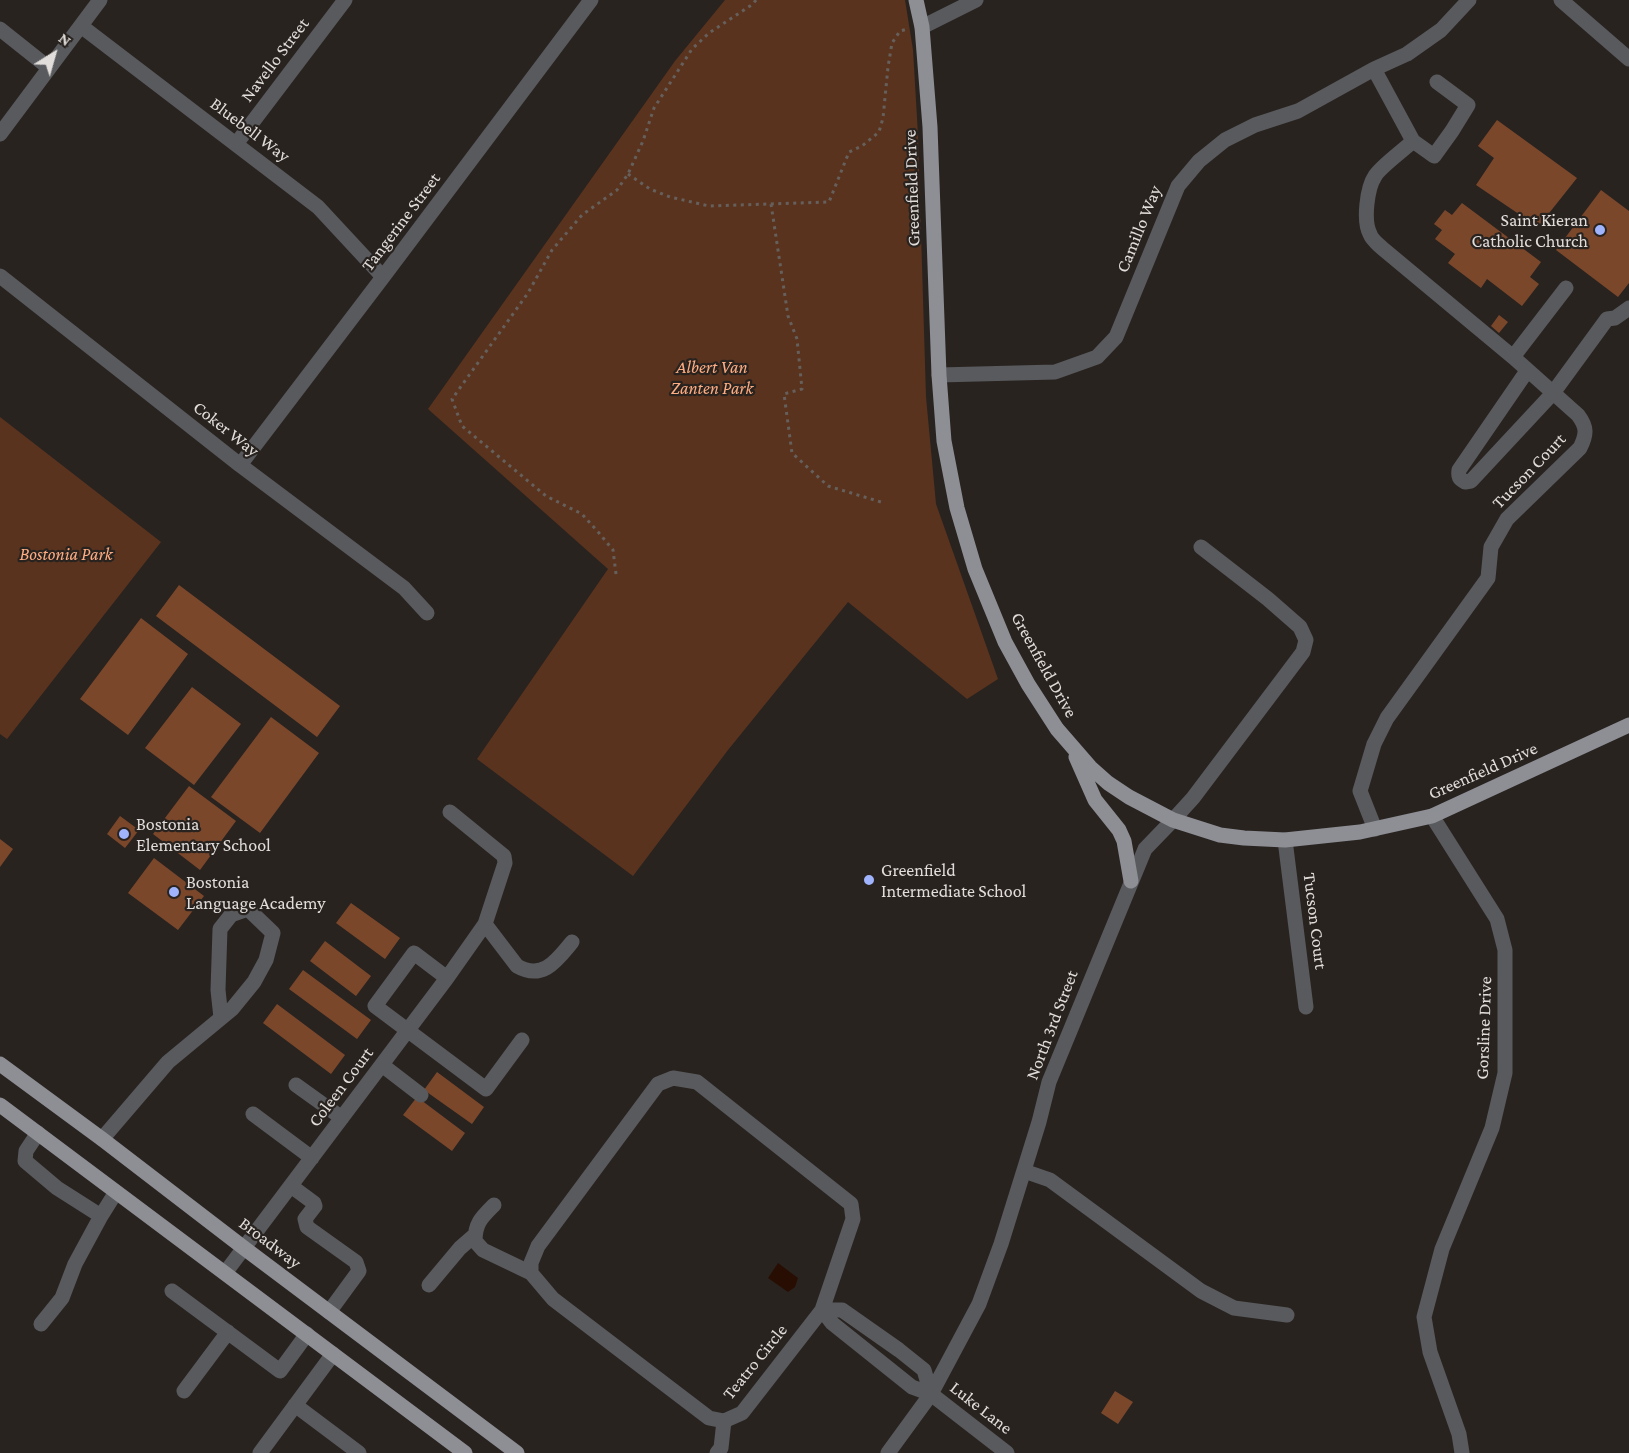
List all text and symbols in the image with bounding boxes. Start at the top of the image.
street label: Navello Street [236,14,314,106]
north arrow [24,24,84,84]
text: N [56,29,75,49]
street label: Bluebell Way [206,93,294,167]
street label: Greenfield Drive [899,129,925,247]
street label: Tangerine Street [357,168,445,276]
street label: Camillo Way [1112,182,1166,276]
place label: Saint Kieran Catholic Church [1471,209,1588,252]
marker: Saint Kieran Catholic Church [1593,223,1607,237]
park label: Albert Van Zanten Park [671,356,753,398]
street label: Coker Way [189,397,263,461]
street label: Tucson Court [1487,429,1571,513]
park label: Bostonia Park [19,543,113,565]
street label: Greenfield Drive [1006,609,1082,721]
street label: Greenfield Drive [1425,737,1541,805]
place label: Bostonia Elementary School [136,813,271,856]
marker: Bostonia Elementary School [117,827,131,841]
place label: Greenfield Intermediate School [881,859,1026,902]
place label: Bostonia Language Academy [186,871,326,914]
street label: Tucson Court [1298,871,1332,971]
marker: Greenfield Intermediate School [862,873,876,887]
marker: Bostonia Language Academy [167,885,181,899]
street label: North 3rd Street [1021,967,1083,1083]
street label: Gorsline Drive [1471,976,1497,1080]
street label: Coleen Court [304,1043,378,1131]
street label: Broadway [235,1213,305,1273]
street label: Teatro Circle [718,1320,792,1404]
street label: Luke Lane [946,1377,1016,1439]

